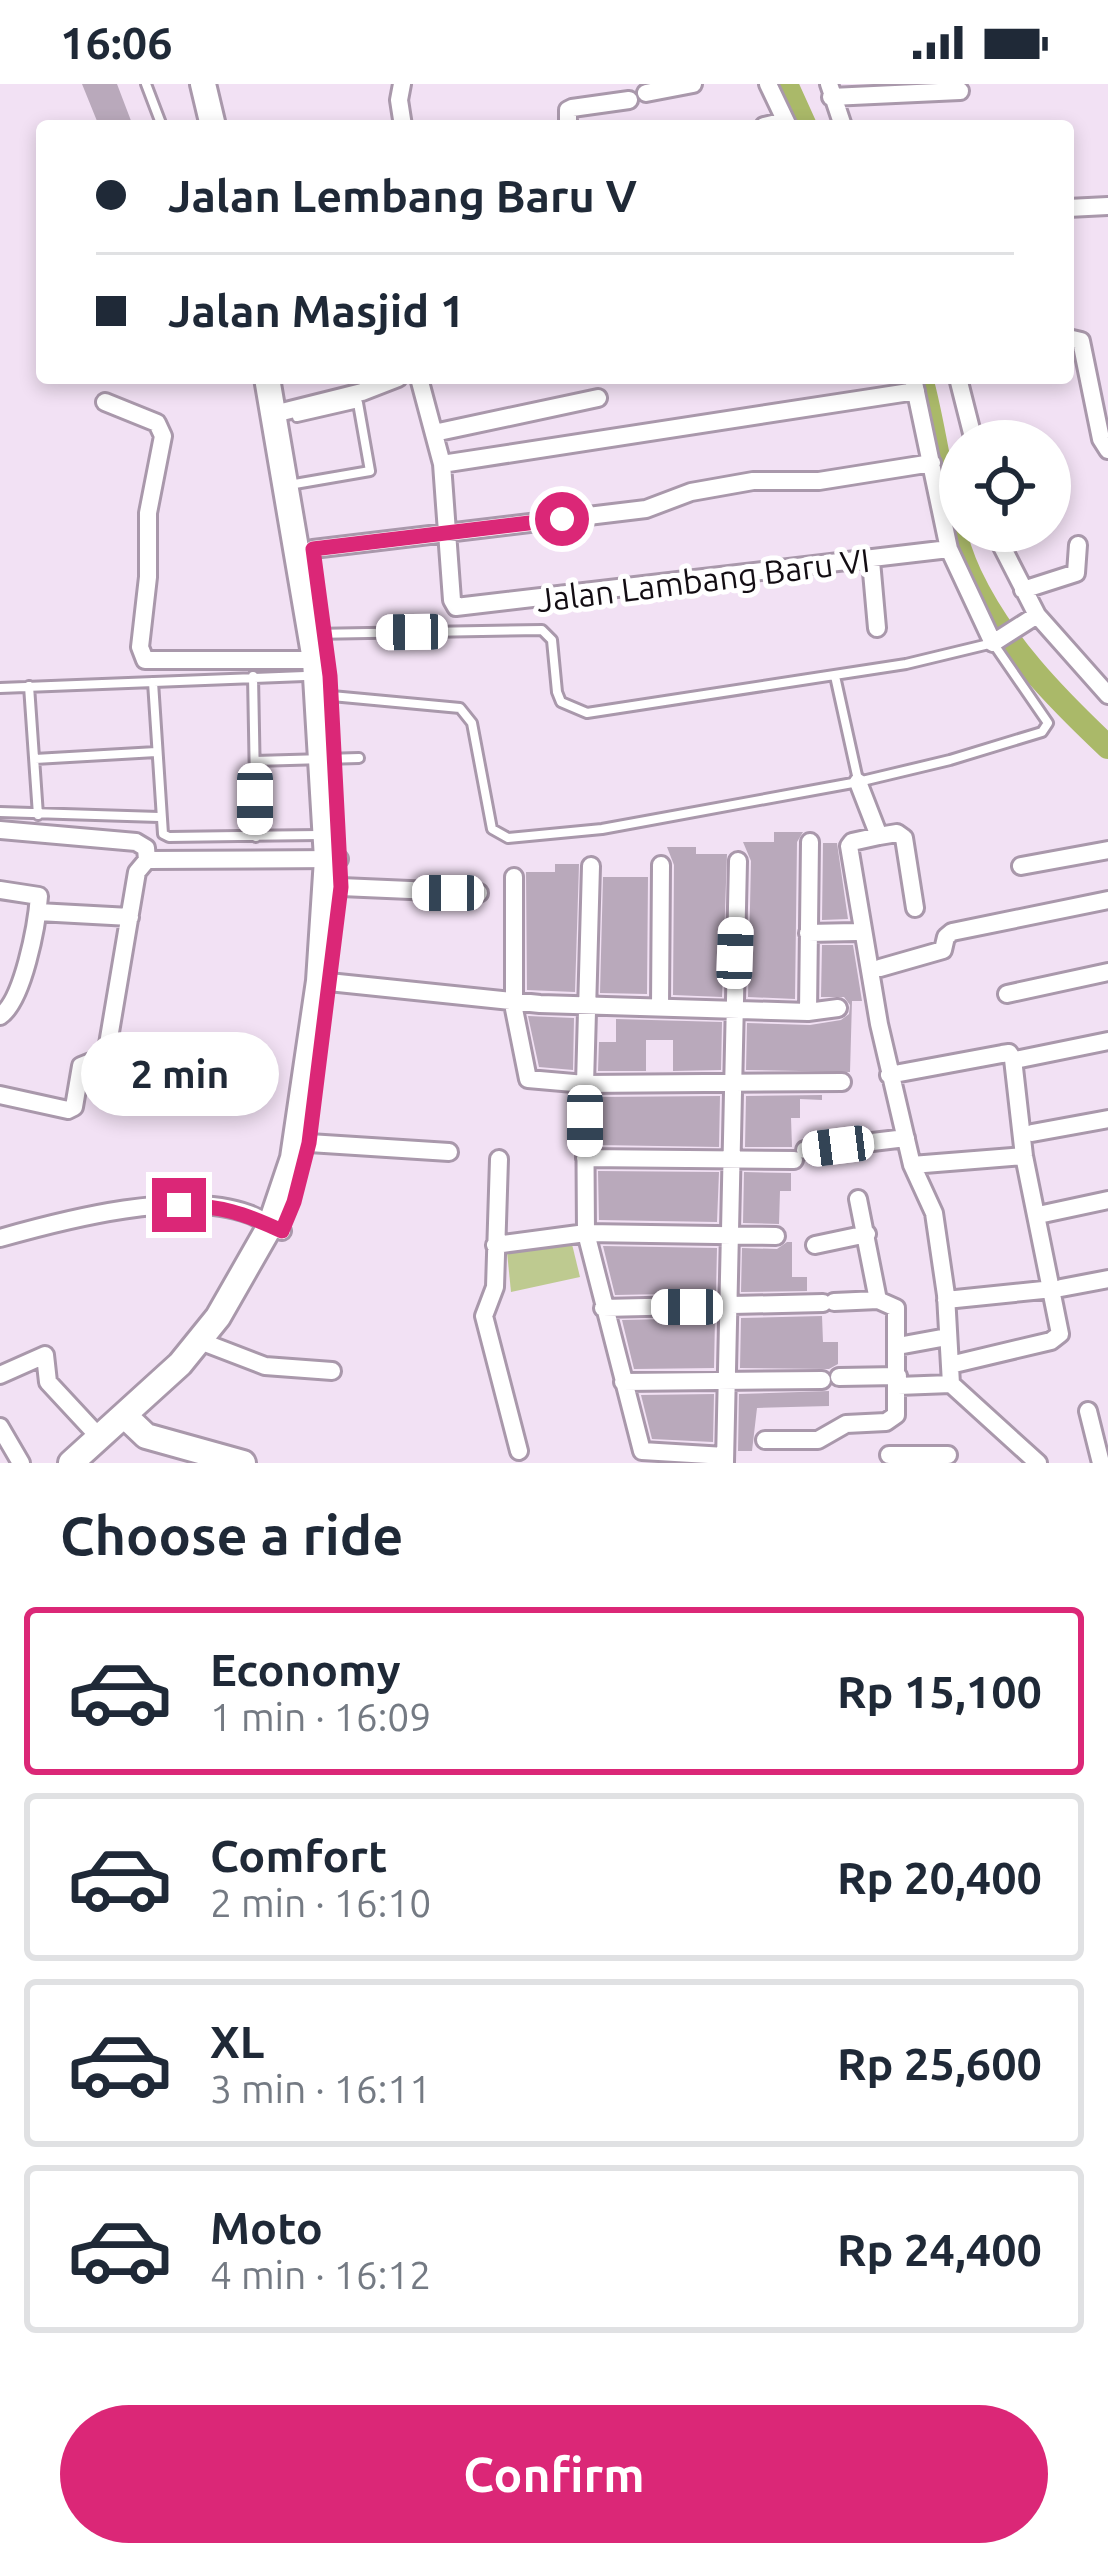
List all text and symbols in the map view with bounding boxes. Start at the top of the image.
text: 16:06 [60,17,173,68]
text: Jalan Lembang Baru V [168,170,637,221]
text: Jalan Masjid 1 [168,285,465,336]
map controls [939,420,1071,552]
button: locate [939,420,1071,552]
route start [535,492,589,546]
street label: Jalan Lambang Baru VI [534,541,872,618]
car [376,613,448,651]
car [237,763,273,835]
car [412,875,484,911]
car [716,916,754,990]
callout: 2 min [80,1031,278,1115]
text: 2 min [131,1052,229,1095]
car [567,1085,603,1157]
car [800,1124,876,1168]
route end [152,1178,206,1232]
car [651,1289,723,1325]
text: Choose a ride [60,1505,403,1565]
icon: car [66,1637,174,1745]
text: Economy [210,1644,401,1695]
text: Rp 15,100 [837,1666,1042,1717]
text: 1 min · 16:09 [210,1695,431,1738]
icon: car [66,1823,174,1931]
text: Comfort [210,1830,387,1881]
text: Rp 20,400 [837,1852,1042,1903]
text: 2 min · 16:10 [210,1881,431,1924]
icon: car [66,2009,174,2117]
text: XL [210,2016,264,2067]
text: Rp 25,600 [837,2038,1042,2089]
text: 3 min · 16:11 [210,2067,431,2110]
icon: car [66,2195,174,2303]
text: Moto [210,2202,323,2253]
text: Rp 24,400 [837,2224,1042,2275]
text: 4 min · 16:12 [210,2253,431,2296]
button: Confirm [60,2405,1048,2543]

